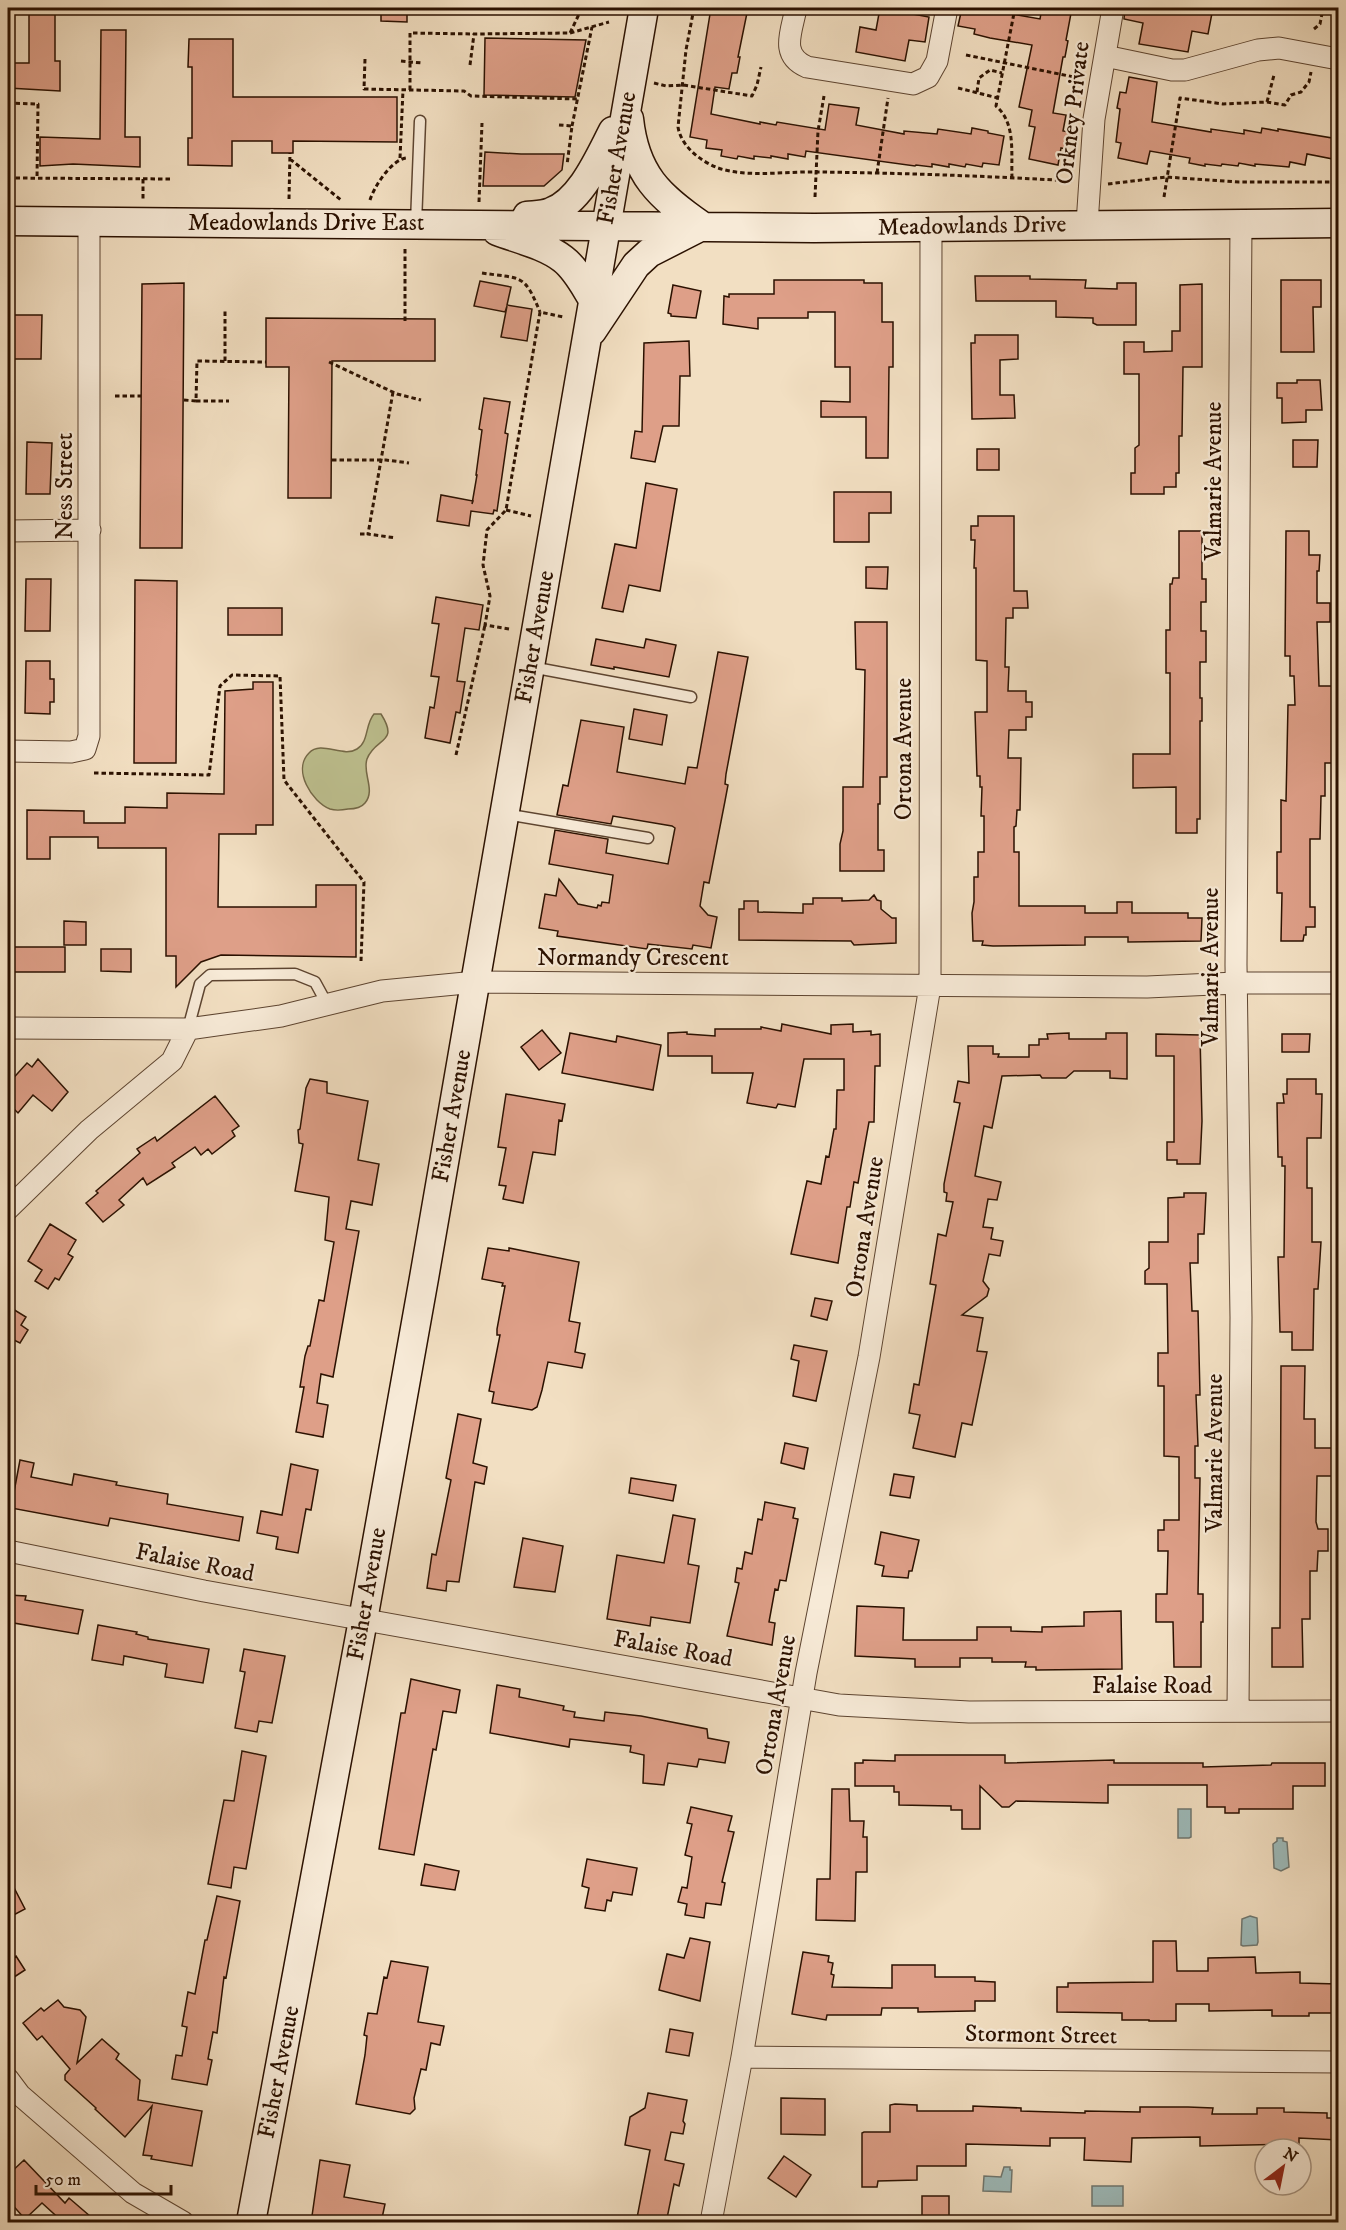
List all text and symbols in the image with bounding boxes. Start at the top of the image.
street label: Orkney Private [1049,40,1097,186]
street label: Fisher Avenue [591,89,643,227]
street label: Meadowlands Drive East [188,208,425,238]
street label: Meadowlands Drive [877,209,1067,243]
street label: Valmarie Avenue [1199,402,1229,561]
street label: Ness Street [50,432,80,540]
street label: Fisher Avenue [509,568,561,706]
street label: Ortona Avenue [889,678,919,820]
street label: Valmarie Avenue [1196,888,1226,1047]
street label: Normandy Crescent [537,943,729,973]
street label: Fisher Avenue [426,1047,478,1185]
street label: Ortona Avenue [839,1154,891,1300]
street label: Valmarie Avenue [1200,1374,1230,1533]
street label: Fisher Avenue [341,1525,393,1663]
street label: Falaise Road [133,1537,257,1589]
street label: Falaise Road [611,1624,735,1674]
street label: Ortona Avenue [749,1632,803,1778]
street label: Falaise Road [1092,1671,1212,1701]
street label: Fisher Avenue [251,2003,307,2141]
street label: Stormont Street [965,2019,1118,2051]
north arrow [1253,2137,1313,2197]
text: N [1280,2143,1301,2167]
scale bar [36,2158,171,2196]
text: 50 m [45,2169,81,2191]

